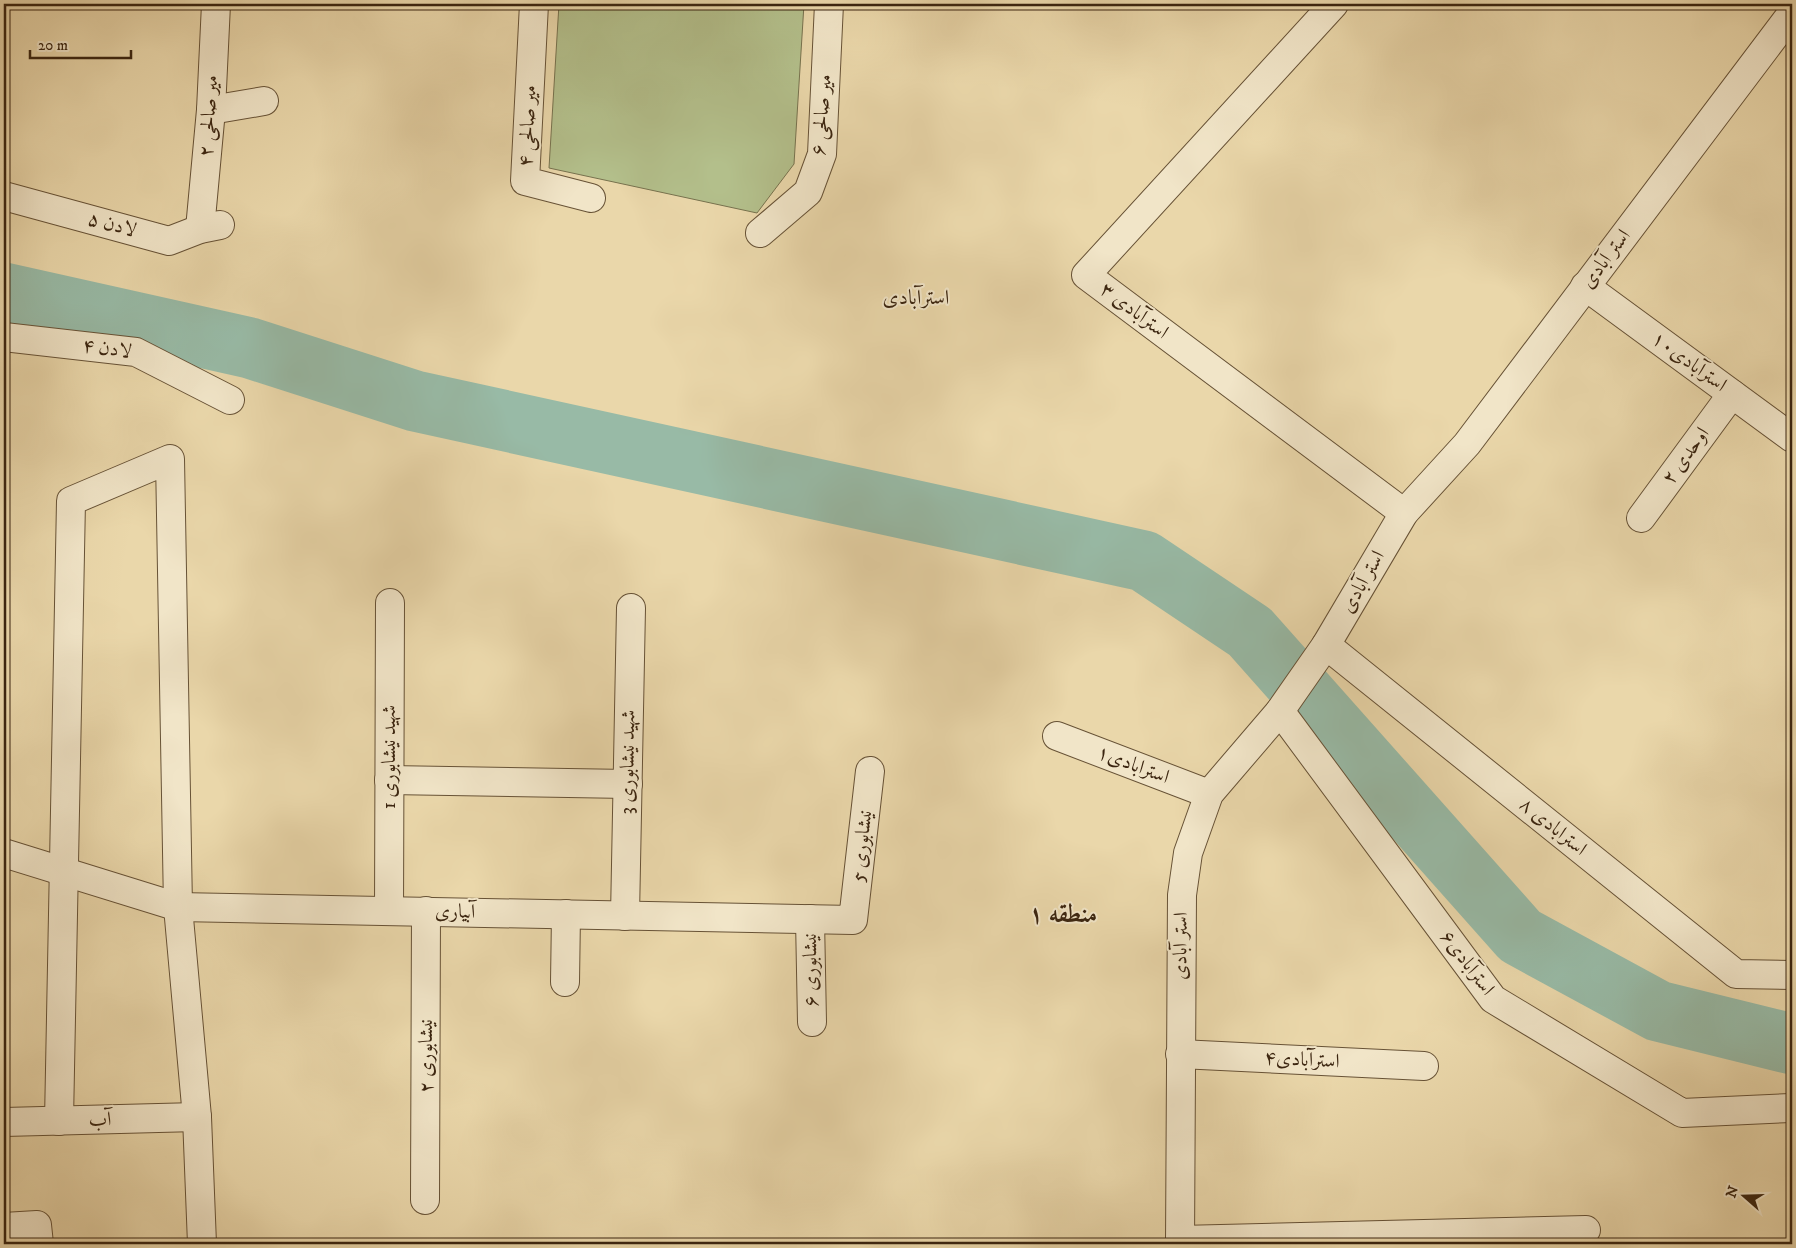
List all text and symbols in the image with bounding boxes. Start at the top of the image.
scale bar [30,28,131,60]
text: 20 m [38,36,68,55]
street label: ۶ میر صالحی [806,73,838,157]
street label: ۲ میر صالحی [194,74,224,158]
street label: ۴ میر صالحی [513,84,543,168]
street label: ۵ لادن [85,207,139,243]
street label: استر آبادی [1575,224,1636,294]
street label: استرآبادی ۳ [1095,276,1174,345]
district label: استرآبادی [883,284,949,311]
street label: استرآبادی۱۰ [1646,325,1732,398]
street label: ۴ لادن [81,333,133,365]
street label: ۲ اوحدی [1657,422,1715,490]
street label: استر آبادی [1334,546,1391,618]
street label: شهید نیشابوری 1 [377,705,402,809]
street label: شهید نیشابوری 3 [615,709,641,815]
street label: استرابادی۱ [1093,740,1173,790]
street label: ۸ استرابادی [1514,792,1592,862]
street label: نیشابوری 5 [846,809,878,883]
street label: آبیاری [435,898,478,925]
district label: منطقه ۱ [1029,899,1097,930]
street label: استر آبادی [1167,912,1194,980]
street label: استرآبادی۶ [1434,925,1500,1001]
street label: نیشابوری ۶ [798,933,824,1007]
street label: نیشابوری ۲ [414,1019,439,1093]
street label: استرآبادی۴ [1264,1045,1340,1074]
street label: آب [88,1106,115,1133]
north arrow [1718,1170,1768,1220]
text: N [1722,1183,1743,1200]

